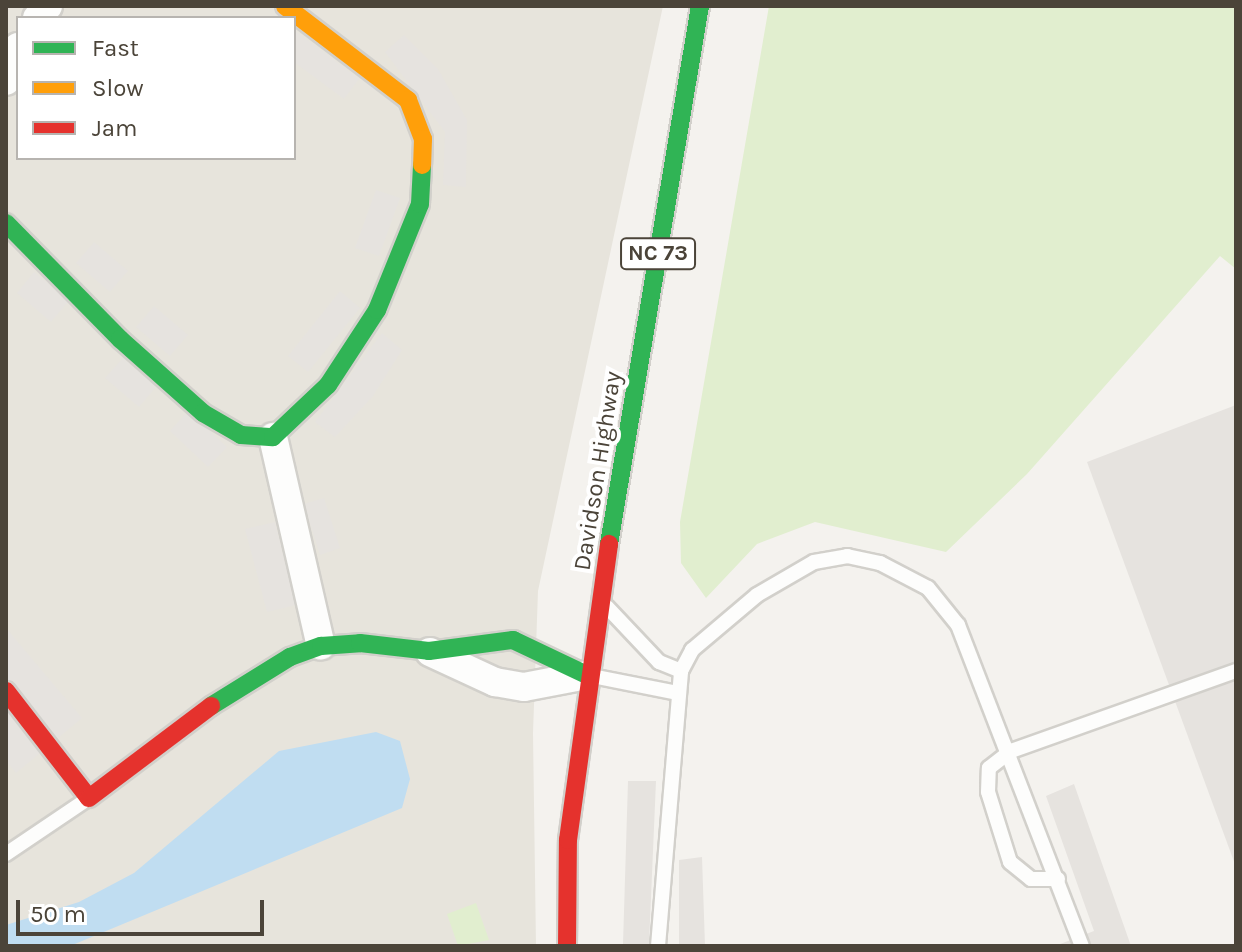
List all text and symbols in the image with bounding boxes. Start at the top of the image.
legend [16,16,296,160]
text: Fast [92,34,139,62]
text: Slow [92,74,144,102]
text: Jam [92,114,137,142]
road number: NC 73 [620,236,696,272]
street label: Davidson Highway [568,369,628,573]
scale bar [20,884,268,934]
text: 50 m [30,900,86,928]

